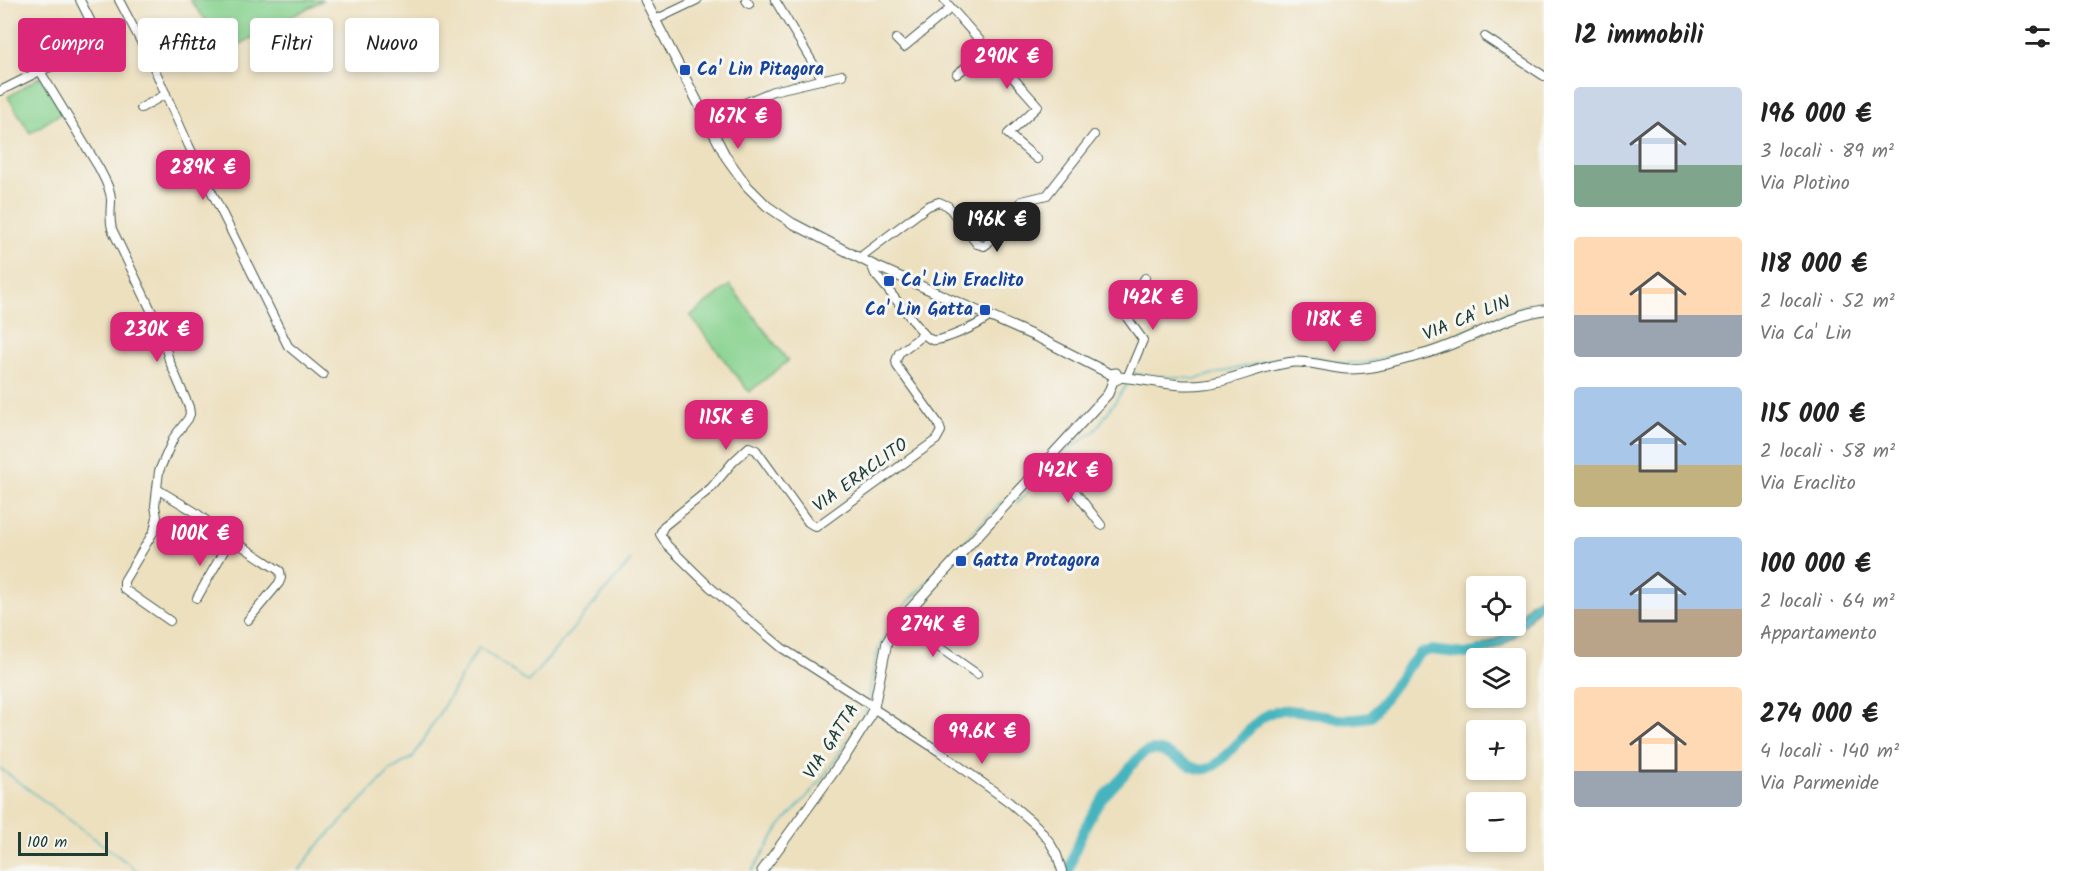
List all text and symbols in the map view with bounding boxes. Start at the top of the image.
text: 12 immobili [1574,15,1703,57]
chip: Compra [18,18,126,72]
chip: Affitta [138,18,238,72]
chip: Filtri [250,18,333,72]
chip: Nuovo [345,18,439,72]
icon: filters [2021,20,2054,53]
pin: 290K € [958,39,1056,90]
text: 290K € [975,42,1039,74]
place label: Ca' Lin Pitagora [697,56,824,85]
marker: Ca' Lin Pitagora [678,63,692,77]
text: 196 000 € [1760,94,1872,136]
pin: 167K € [689,99,787,150]
text: 167K € [709,102,767,134]
icon: home [1622,111,1694,183]
text: 3 locali · 89 m² [1760,136,1894,168]
pin: 289K € [154,150,252,201]
text: 289K € [170,153,236,185]
text: Via Plotino [1760,168,1850,200]
pin: 196K € [948,202,1046,253]
text: 196K € [967,205,1027,237]
text: 118 000 € [1760,244,1868,286]
icon: home [1622,261,1694,333]
place label: Ca' Lin Eraclito [901,267,1024,296]
marker: Ca' Lin Eraclito [882,274,896,288]
pin: 142K € [1104,280,1202,331]
text: 142K € [1122,283,1184,315]
text: 2 locali · 52 m² [1760,286,1895,318]
street label: VIA CA' LIN [1419,288,1515,350]
place label: Ca' Lin Gatta [865,296,973,325]
pin: 118K € [1285,302,1383,353]
marker: Ca' Lin Gatta [978,303,992,317]
text: 118K € [1306,305,1362,337]
pin: 230K € [108,312,206,363]
text: 230K € [124,315,190,347]
text: Via Ca' Lin [1760,318,1851,350]
text: 115 000 € [1760,394,1865,436]
pin: 115K € [677,400,775,451]
text: 115K € [699,403,753,435]
icon: home [1622,411,1694,483]
street label: VIA ERACLITO [807,431,915,521]
text: 2 locali · 58 m² [1760,436,1895,468]
pin: 142K € [1019,453,1117,504]
text: 142K € [1037,456,1099,488]
text: Via Eraclito [1760,468,1856,500]
pin: 100K € [151,516,249,567]
text: 100K € [171,519,229,551]
text: 100 000 € [1760,544,1871,586]
place label: Gatta Protagora [973,547,1100,576]
marker: Gatta Protagora [954,554,968,568]
icon: home [1622,561,1694,633]
map controls [1466,576,1526,852]
button: locate [1466,576,1526,636]
text: 2 locali · 64 m² [1760,586,1895,618]
pin: 274K € [884,607,982,658]
text: 274K € [901,610,965,642]
text: Appartamento [1760,618,1877,650]
button: layers [1466,648,1526,708]
text: 274 000 € [1760,694,1878,736]
street label: VIA GATTA [797,698,867,786]
icon: home [1622,711,1694,783]
pin: 99.6K € [927,714,1037,765]
text: 99.6K € [948,717,1016,749]
button: + [1466,720,1526,780]
text: 4 locali · 140 m² [1760,736,1899,768]
text: Via Parmenide [1760,768,1879,800]
button: − [1466,792,1526,852]
scale bar [18,829,108,856]
text: 100 m [27,830,67,855]

